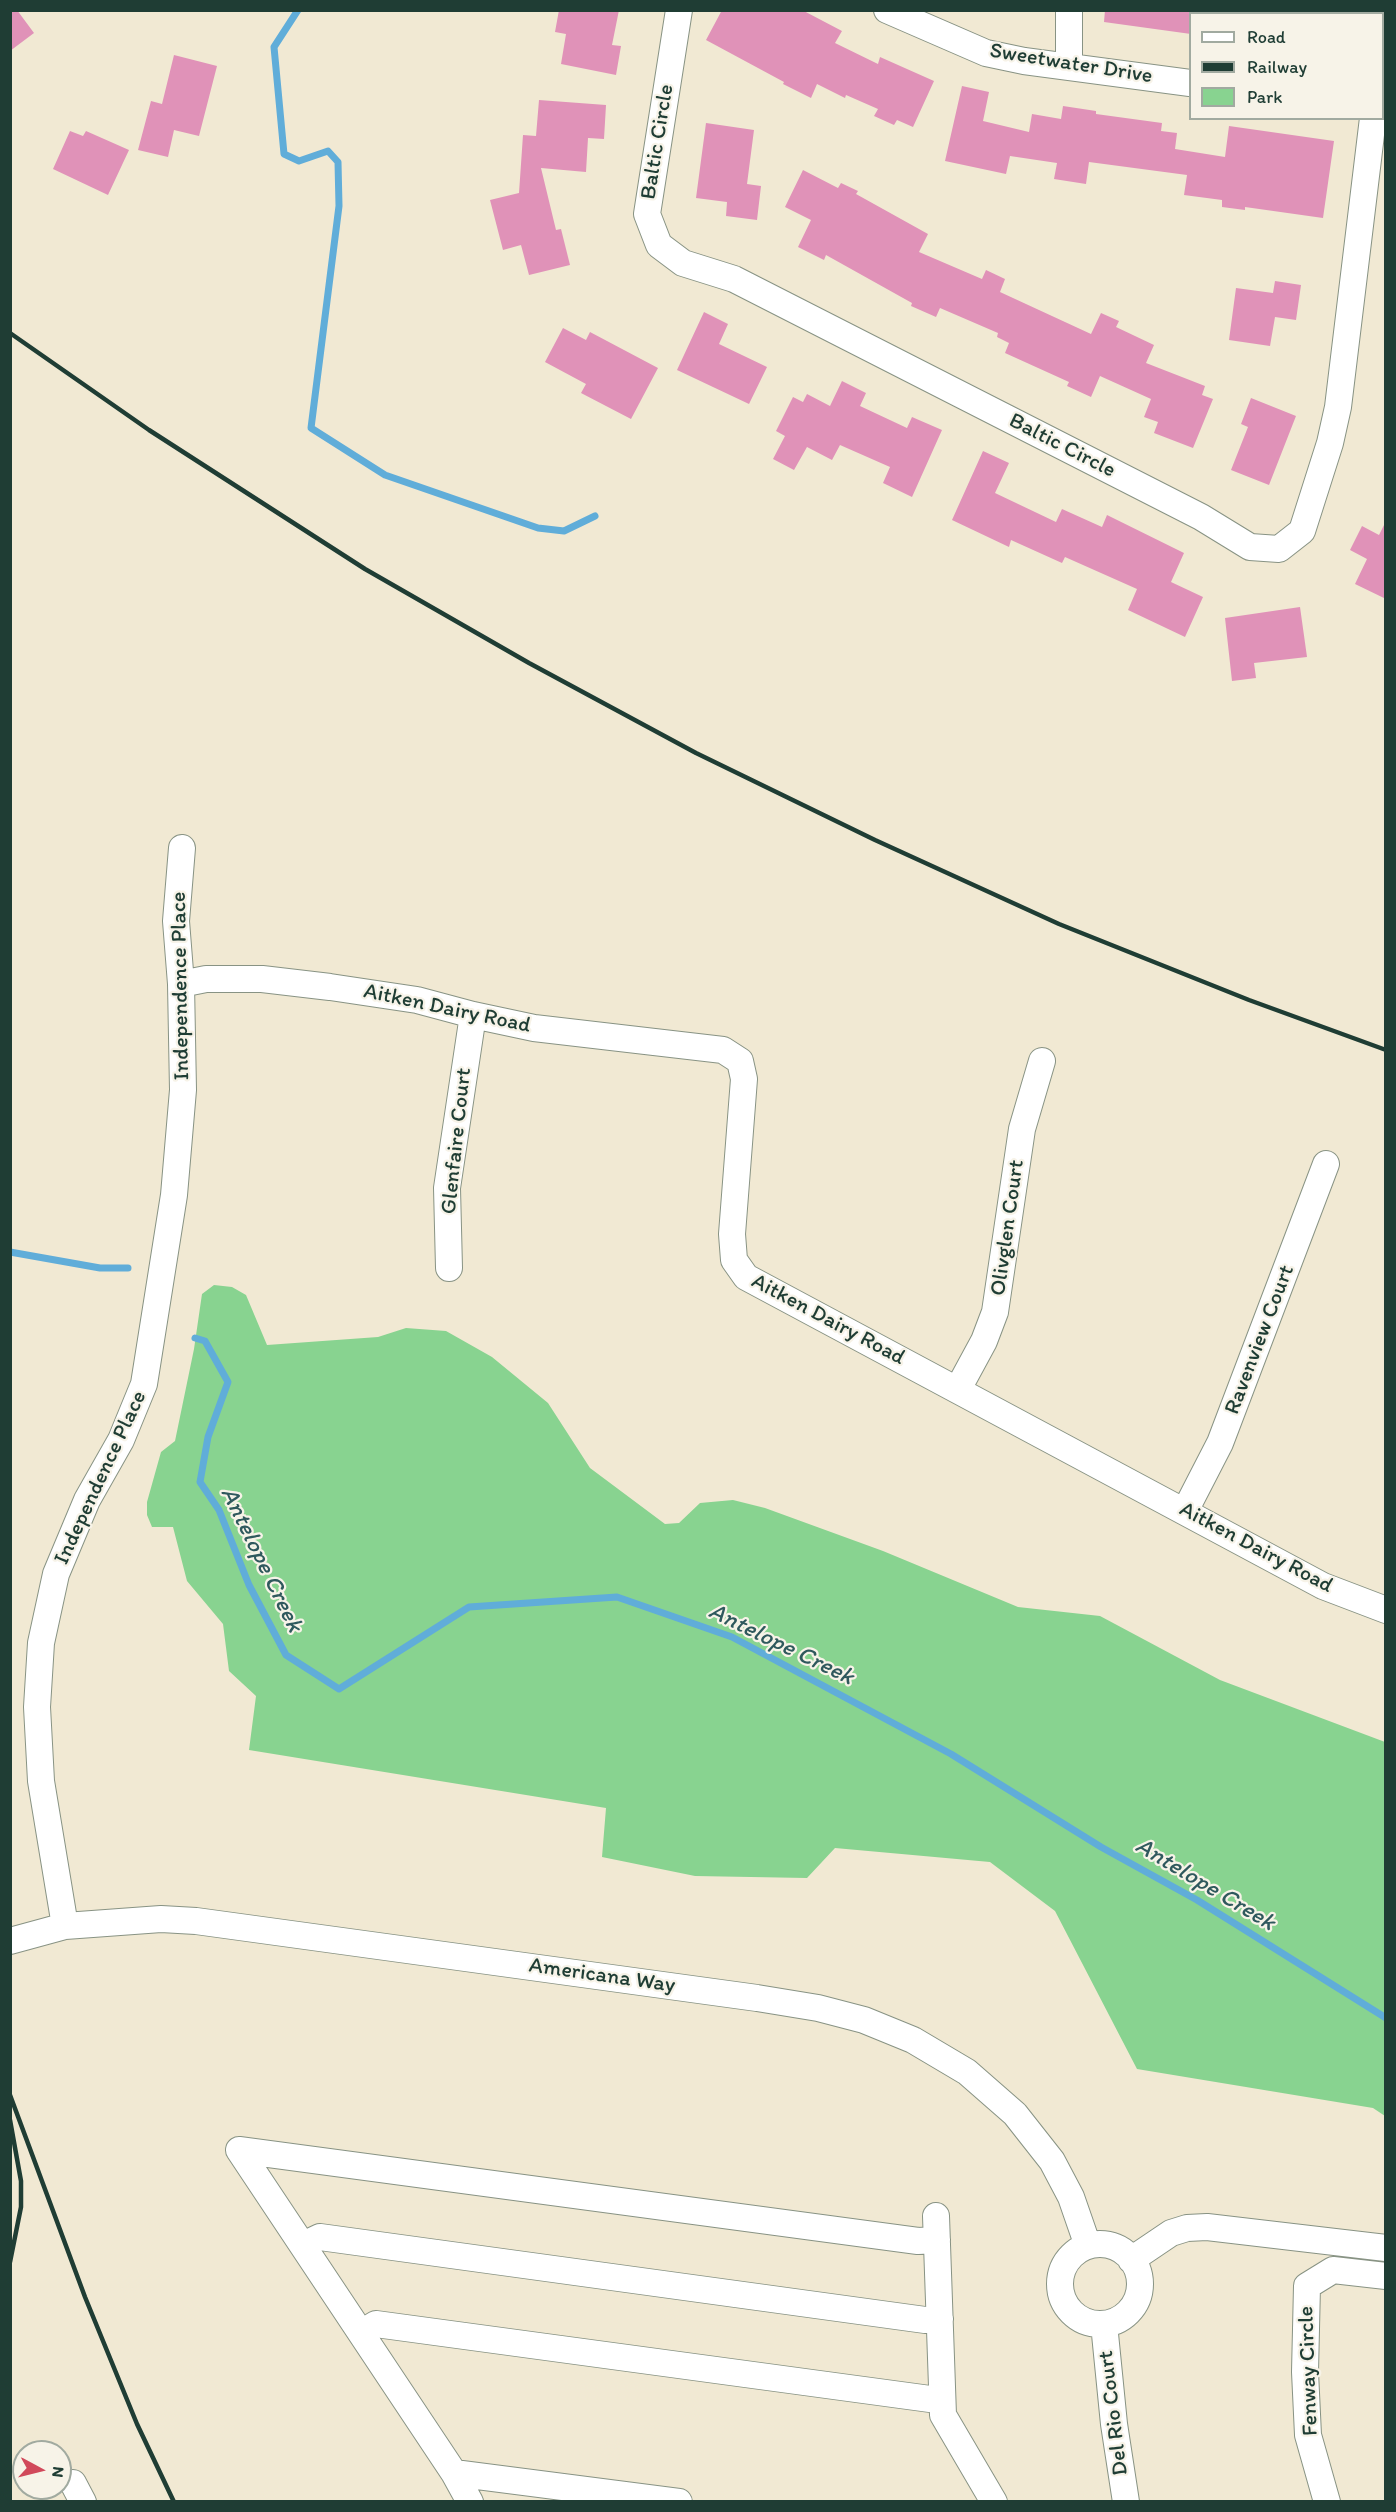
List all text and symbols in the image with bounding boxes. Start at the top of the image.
legend [1189,12,1384,120]
text: Road [1247,26,1286,48]
street label: Sweetwater Drive [988,38,1154,90]
text: Railway [1247,56,1307,78]
street label: Baltic Circle [636,83,680,201]
text: Park [1247,86,1282,108]
street label: Baltic Circle [1004,408,1120,484]
street label: Independence Place [166,891,196,1081]
street label: Aitken Dairy Road [361,978,533,1040]
street label: Glenfaire Court [436,1067,478,1215]
street label: Olivglen Court [985,1158,1031,1298]
street label: Ravenview Court [1219,1262,1301,1418]
street label: Aitken Dairy Road [747,1268,909,1372]
street label: Independence Place [49,1387,153,1569]
water label: Antelope Creek [213,1483,309,1637]
street label: Aitken Dairy Road [1175,1496,1337,1600]
water label: Antelope Creek [704,1597,858,1693]
water label: Antelope Creek [1130,1832,1280,1938]
street label: Americana Way [527,1953,677,1999]
street label: Fenway Circle [1294,2306,1324,2436]
street label: Del Rio Court [1093,2349,1135,2477]
north arrow [12,2440,72,2500]
text: N [48,2465,68,2479]

